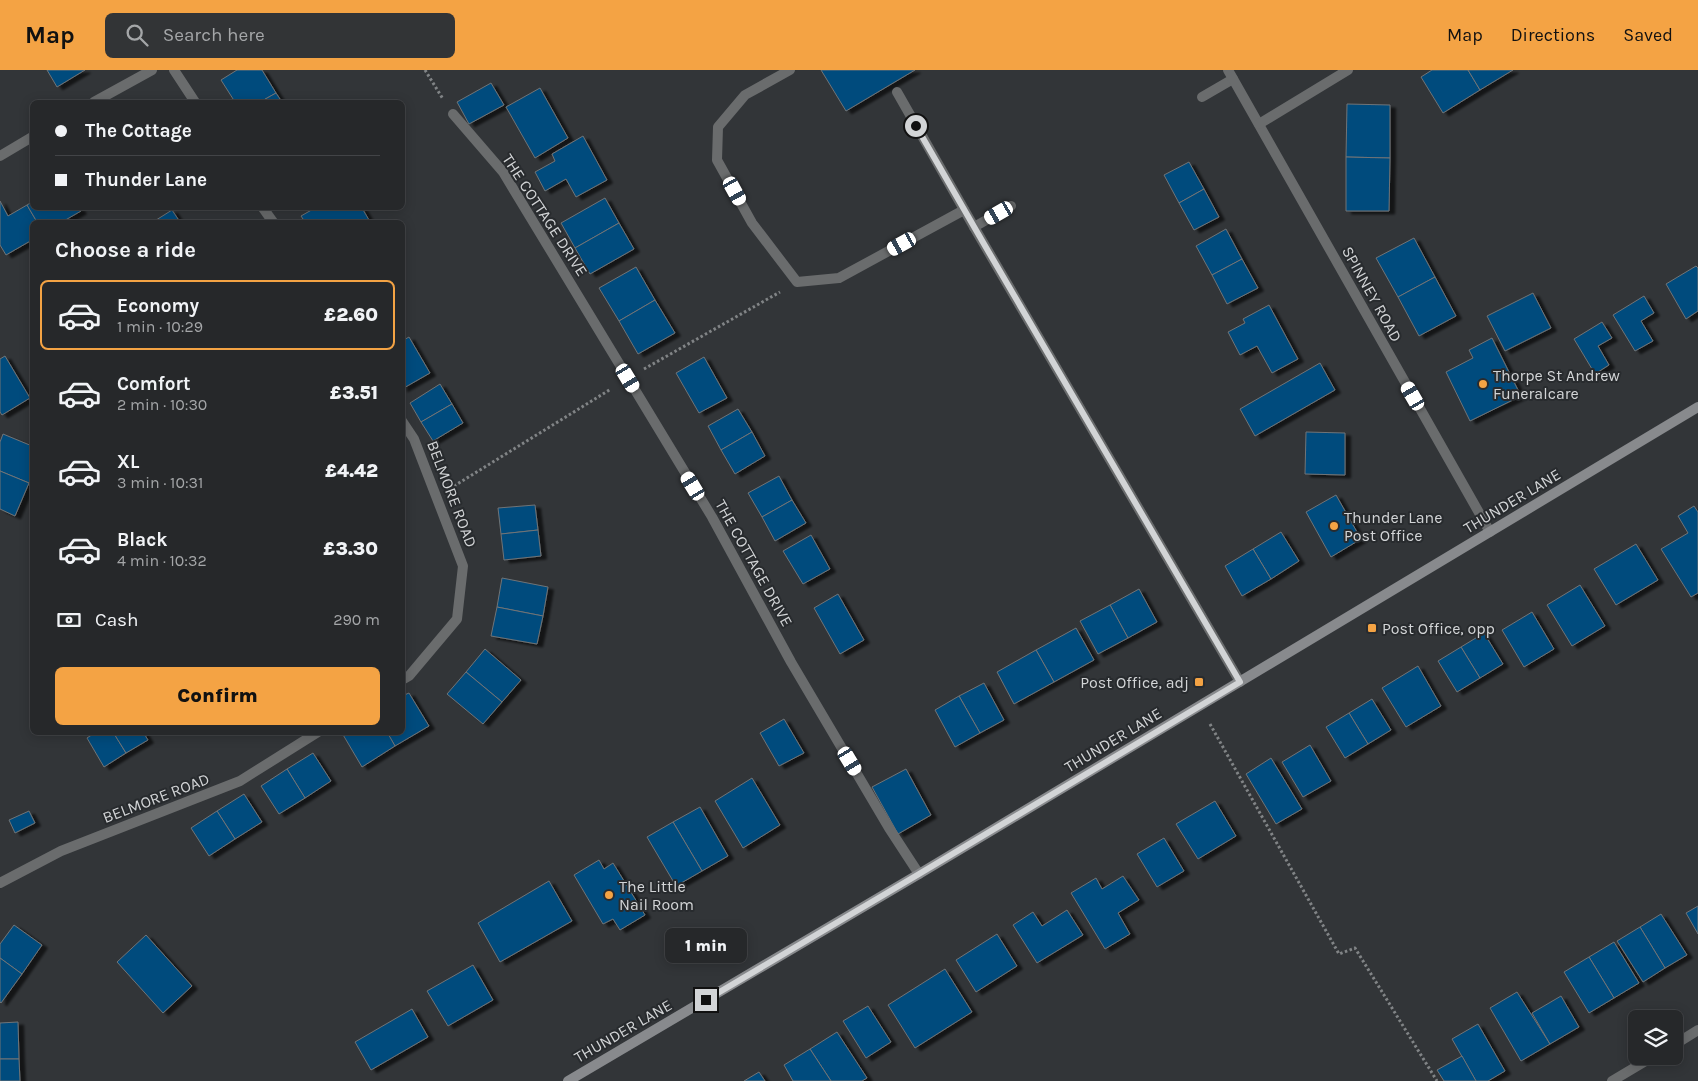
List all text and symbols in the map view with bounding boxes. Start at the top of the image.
search box [105,13,455,58]
text: Map [25,21,75,49]
icon: search [123,21,151,49]
text: Search here [163,24,265,46]
text: Map [1447,24,1483,46]
text: Directions [1511,24,1595,46]
text: Saved [1623,24,1673,46]
route start [905,115,927,137]
text: The Cottage [85,120,192,142]
street label: THE COTTAGE DRIVE [498,150,592,280]
text: Thunder Lane [85,169,207,191]
car [721,174,748,208]
car [982,199,1015,227]
car [885,230,918,258]
text: Choose a ride [55,237,196,263]
street label: SPINNEY ROAD [1338,243,1406,345]
icon: car [57,293,102,338]
text: Economy [117,295,199,317]
text: £2.60 [324,304,378,326]
text: 1 min · 10:29 [117,317,203,336]
car [613,361,642,395]
place label: Thorpe St Andrew Funeralcare [1493,366,1620,403]
icon: car [57,371,102,416]
text: Comfort [117,373,191,395]
marker: Thorpe St Andrew Funeralcare [1477,378,1489,390]
car [1399,379,1426,413]
text: £3.51 [330,382,378,404]
text: 2 min · 10:30 [117,395,207,414]
street label: BELMORE ROAD [423,438,481,550]
icon: car [57,449,102,494]
text: XL [117,451,139,473]
text: £4.42 [325,460,378,482]
street label: THUNDER LANE [1460,465,1564,537]
car [678,469,707,503]
text: 3 min · 10:31 [117,473,203,492]
street label: THE COTTAGE DRIVE [711,496,797,630]
place label: Thunder Lane Post Office [1344,508,1442,545]
marker: Thunder Lane Post Office [1328,520,1340,532]
icon: car [57,527,102,572]
text: Black [117,529,168,551]
text: £3.30 [323,538,378,560]
text: 4 min · 10:32 [117,551,207,570]
icon: cash [55,606,83,634]
text: Cash [95,609,139,631]
text: 290 m [333,610,380,629]
place label: Post Office, opp [1382,619,1495,638]
marker: Post Office, opp [1366,622,1378,634]
button: Confirm [55,667,380,725]
place label: Post Office, adj [1080,673,1189,692]
marker: Post Office, adj [1193,676,1205,688]
street label: THUNDER LANE [1061,704,1165,776]
car [835,744,864,778]
street label: BELMORE ROAD [100,769,212,827]
place label: The Little Nail Room [619,877,694,914]
marker: The Little Nail Room [603,889,615,901]
callout: 1 min [665,928,747,962]
text: 1 min [685,936,727,955]
route end [695,989,717,1011]
street label: THUNDER LANE [571,995,675,1067]
map controls [1628,1010,1683,1065]
button: layers [1628,1010,1683,1065]

